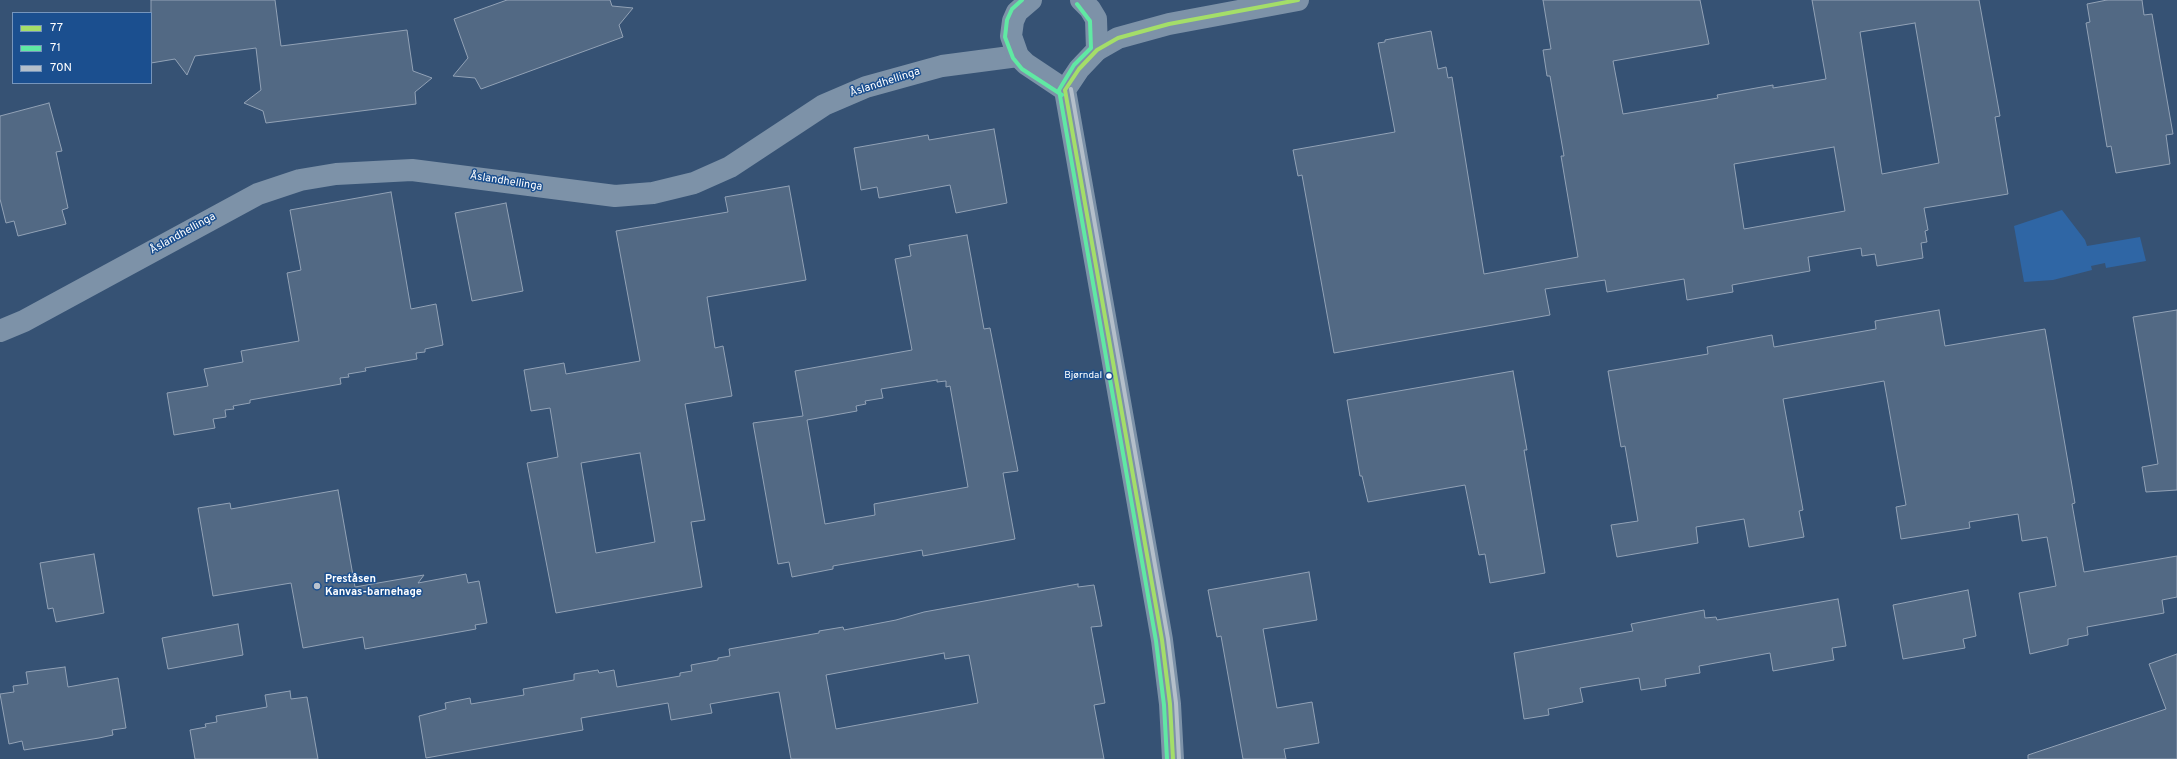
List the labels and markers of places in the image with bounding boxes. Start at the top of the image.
place label: Bjørndal [1064,370,1102,382]
marker: Bjørndal [1104,371,1114,381]
place label: Preståsen Kanvas-barnehage [325,573,422,599]
marker: Preståsen Kanvas-barnehage [312,581,322,591]

